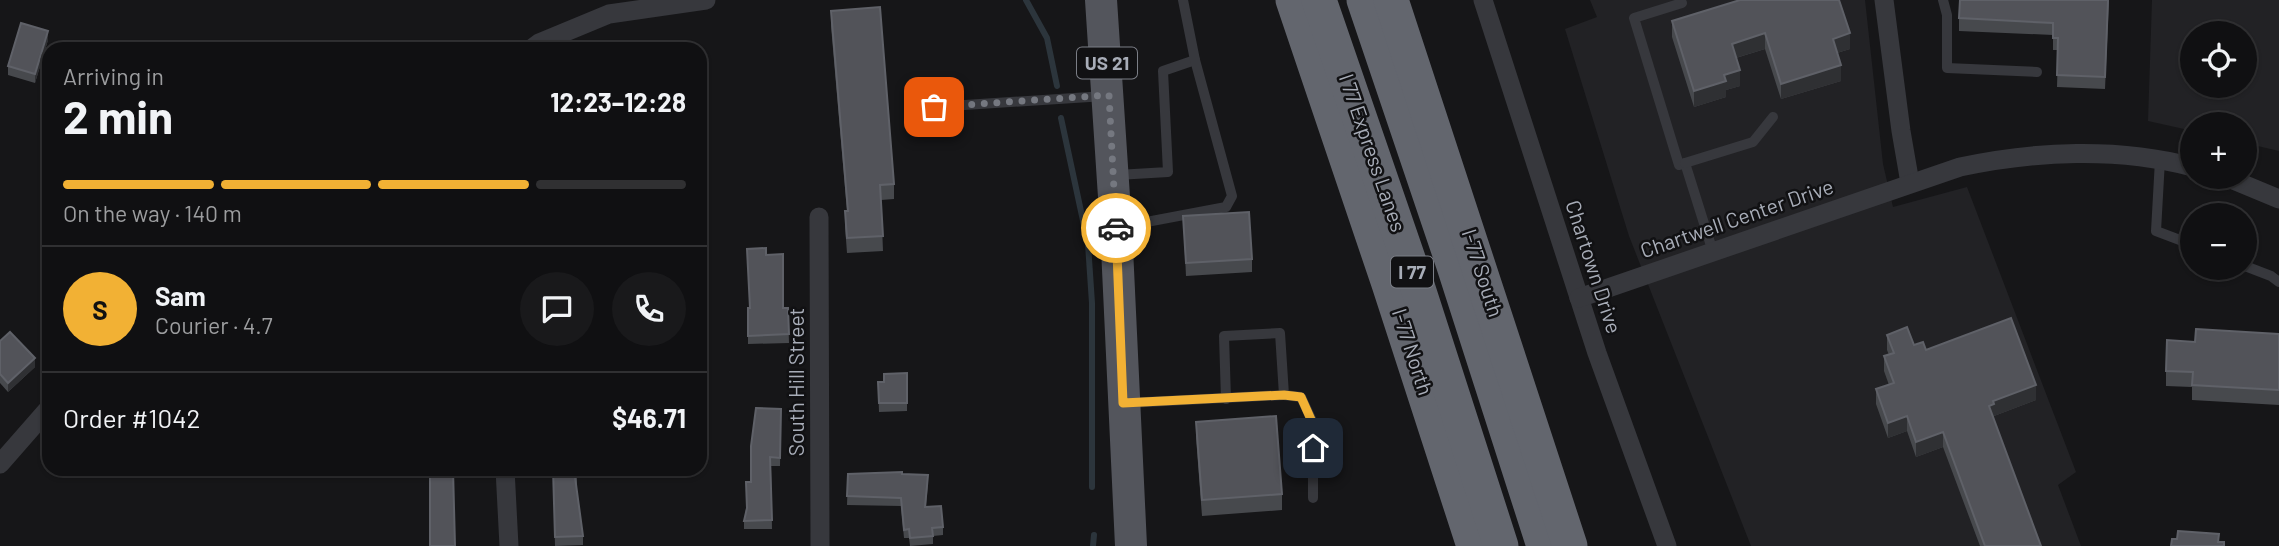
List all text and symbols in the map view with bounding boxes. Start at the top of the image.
map controls [2180,21,2257,280]
button: locate [2180,21,2257,98]
road number: US 21 [1077,48,1137,78]
text: Arriving in [63,62,164,90]
street label: I 77 Express Lanes [1335,70,1412,235]
pin [904,77,964,137]
text: 12:23–12:28 [550,86,686,117]
text: 2 min [63,88,173,143]
icon: bag [915,88,953,126]
button: + [2180,112,2257,189]
street label: Chartwell Center Drive [1637,173,1836,262]
courier [1081,193,1151,263]
street label: Chartown Drive [1561,197,1628,336]
text: On the way · 140 m [63,199,242,227]
button: − [2180,203,2257,280]
icon: car [1097,209,1135,247]
street label: I-77 South [1457,225,1509,320]
road number: I 77 [1391,256,1433,288]
button: chat [520,272,594,346]
button: phone [612,272,686,346]
text: Sam [155,280,206,311]
text: S [92,294,108,325]
street label: I-77 North [1388,305,1439,398]
street label: South Hill Street [783,308,808,456]
text: Courier · 4.7 [155,311,273,339]
text: Order #1042 [63,402,200,433]
text: $46.71 [612,402,686,433]
pin [1283,418,1343,478]
icon: home [1294,429,1332,467]

